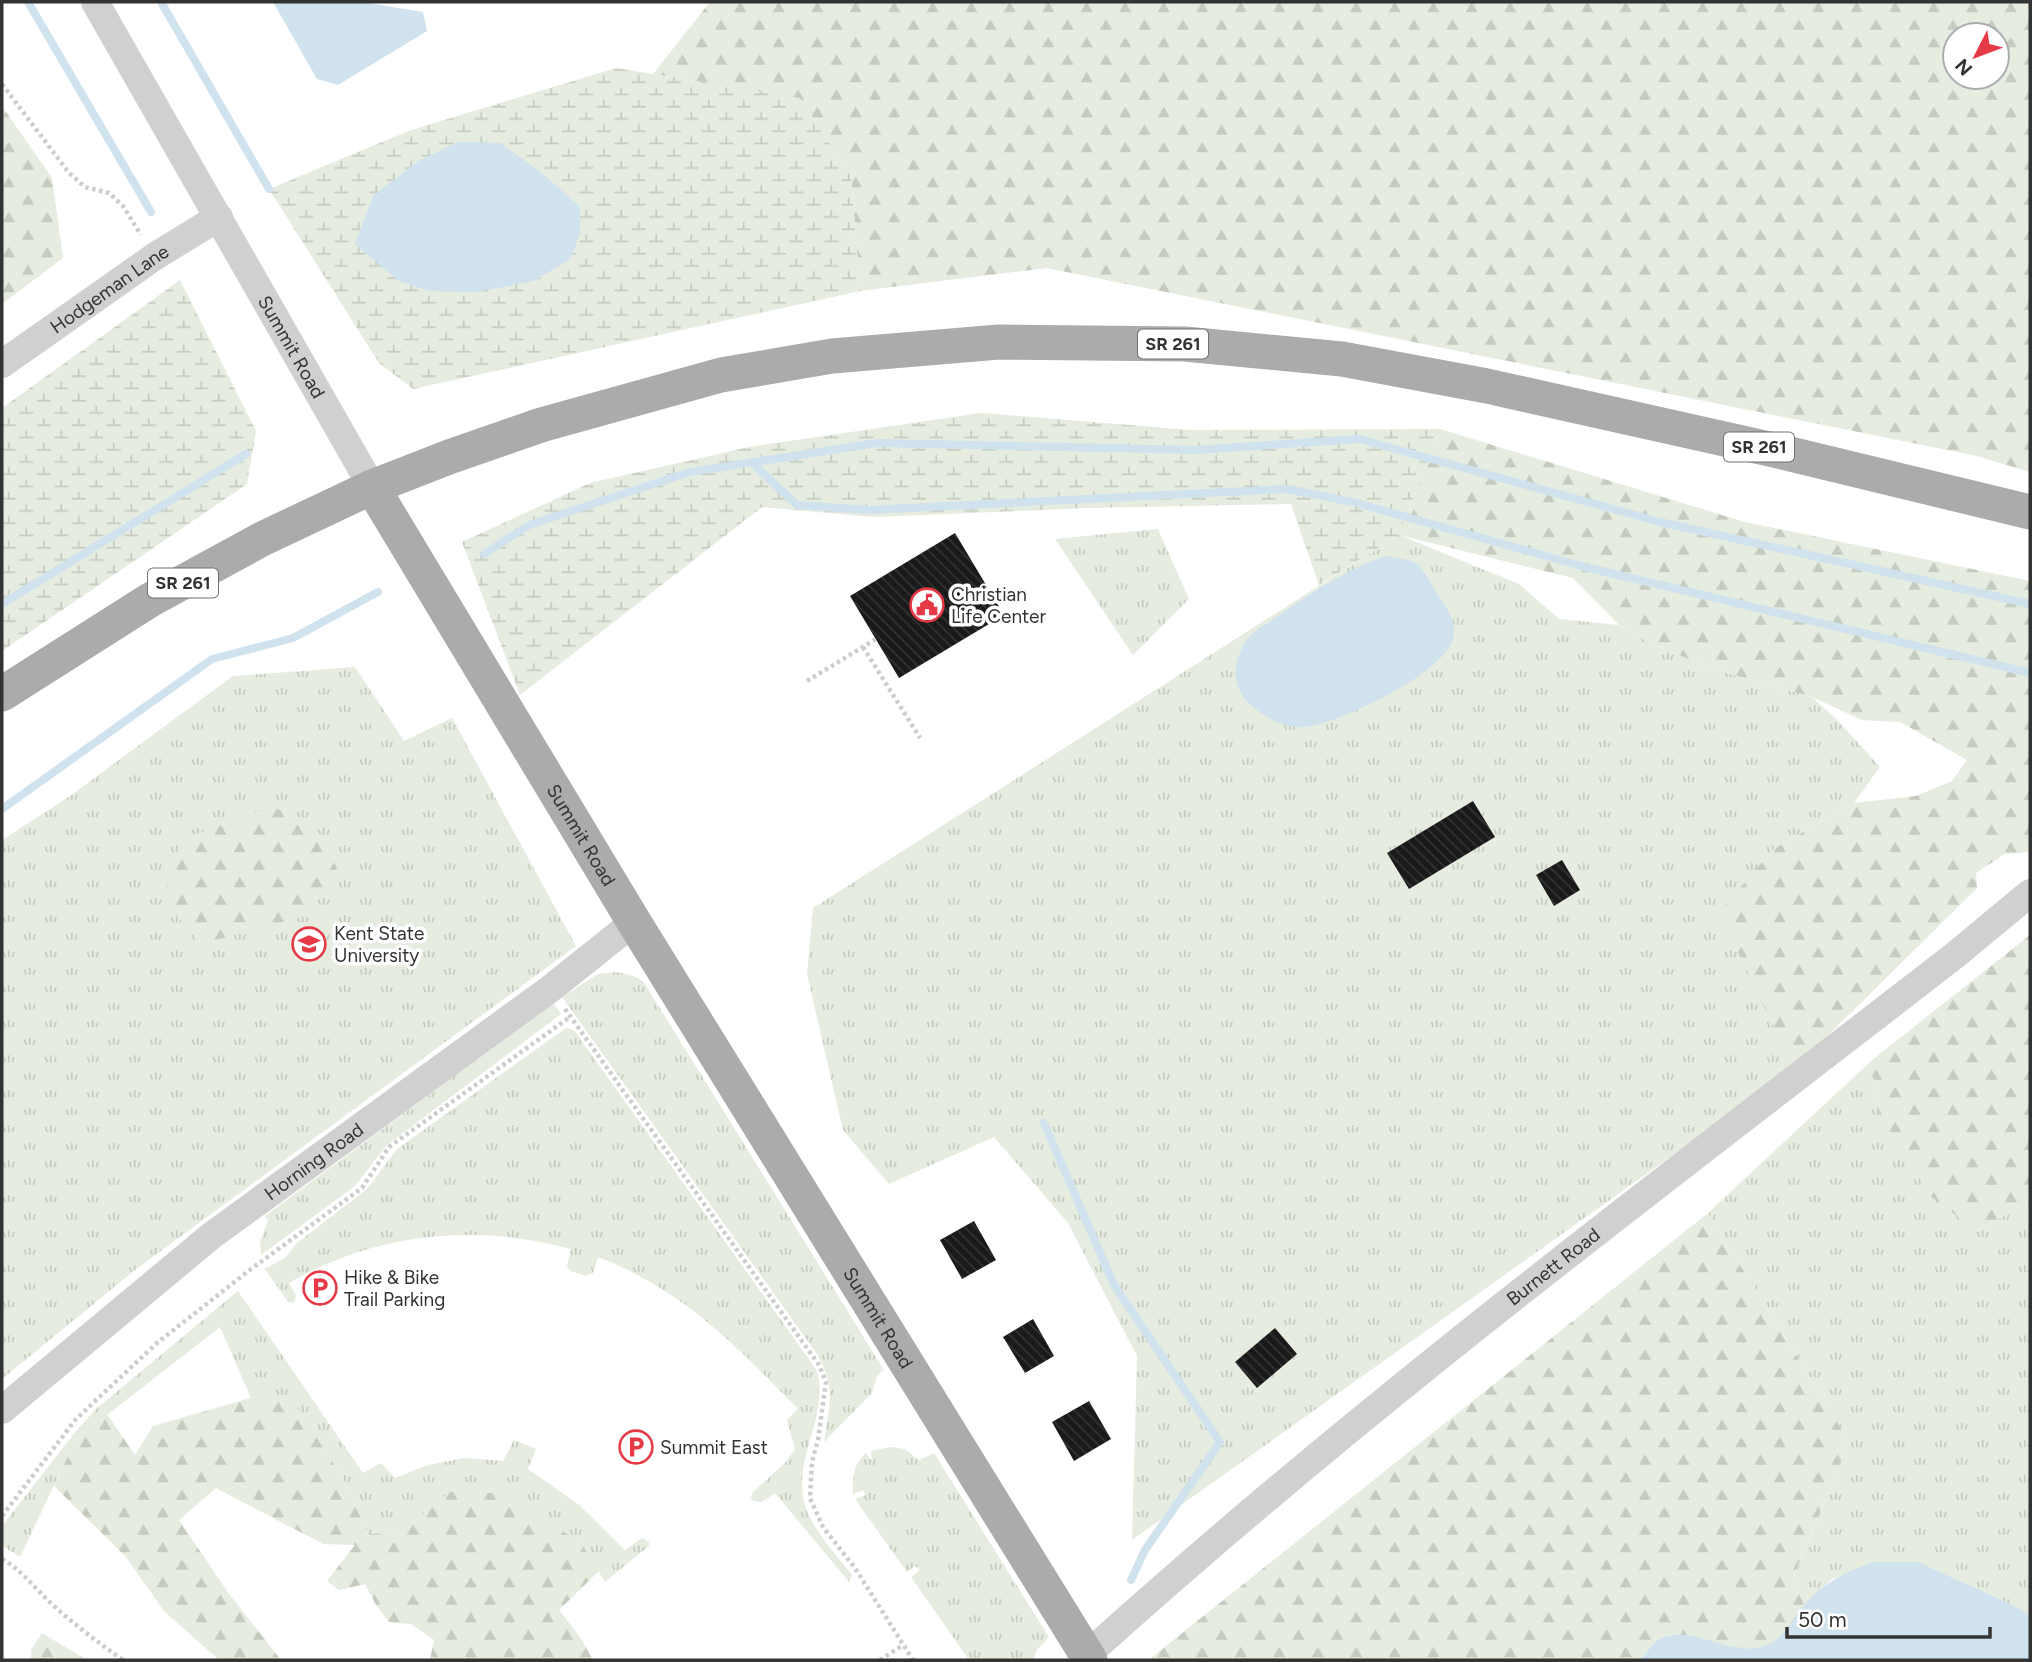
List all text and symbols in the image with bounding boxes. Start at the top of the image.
north arrow [1941,21,2011,91]
text: N [1950,54,1977,80]
street label: Hodgeman Lane [46,240,173,339]
street label: Summit Road [253,291,330,402]
road number: SR 261 [1138,330,1208,358]
road number: SR 261 [1724,432,1794,462]
road number: SR 261 [148,568,218,598]
place label: Christian Life Center [951,583,1046,628]
public building icon: Christian Life Center [908,586,946,624]
street label: Summit Road [542,780,620,890]
place label: Kent State University [334,922,424,967]
school or university icon: Kent State University [290,925,328,963]
street label: Horning Road [260,1118,368,1205]
street label: Burnett Road [1502,1223,1605,1311]
street label: Summit Road [838,1263,918,1373]
place label: Hike & Bike Trail Parking [344,1266,445,1311]
parking icon: Hike & Bike Trail Parking [301,1269,339,1307]
parking icon: Summit East [617,1428,655,1466]
place label: Summit East [660,1436,768,1459]
scale bar [1787,1596,1990,1640]
text: 50 m [1798,1607,1847,1632]

